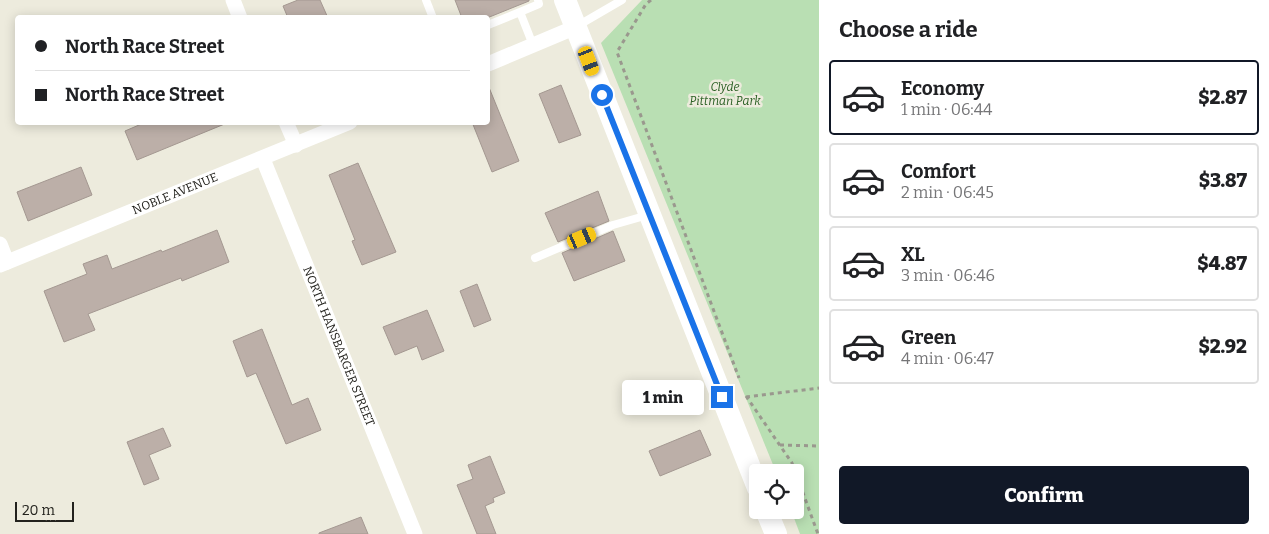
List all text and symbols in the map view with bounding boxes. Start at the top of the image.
text: Choose a ride [839,16,978,43]
text: North Race Street [65,35,225,58]
car [576,44,601,78]
icon: car [841,75,886,120]
text: Economy [901,77,984,100]
park label: Clyde Pittman Park [689,80,761,108]
text: North Race Street [65,83,225,106]
route start [591,84,613,106]
text: $2.87 [1198,86,1247,109]
text: 1 min · 06:44 [901,100,992,119]
icon: car [841,158,886,203]
text: Comfort [901,160,976,183]
text: $3.87 [1199,169,1247,192]
street label: NOBLE AVENUE [130,170,220,217]
text: 2 min · 06:45 [901,183,994,202]
car [565,225,598,251]
icon: car [841,241,886,286]
text: XL [901,243,925,266]
text: $4.87 [1197,252,1247,275]
street label: NORTH HANSBARGER STREET [300,264,378,428]
text: 3 min · 06:46 [901,266,995,285]
icon: car [841,324,886,369]
text: Green [901,326,956,349]
text: $2.92 [1198,335,1247,358]
text: 4 min · 06:47 [901,349,994,368]
callout: 1 min [622,380,704,414]
route end [711,386,733,408]
text: 1 min [643,388,683,407]
map controls [749,464,804,519]
button: locate [749,464,804,519]
button: Confirm [839,466,1249,524]
scale bar [15,499,74,522]
text: 20 m [22,502,55,519]

